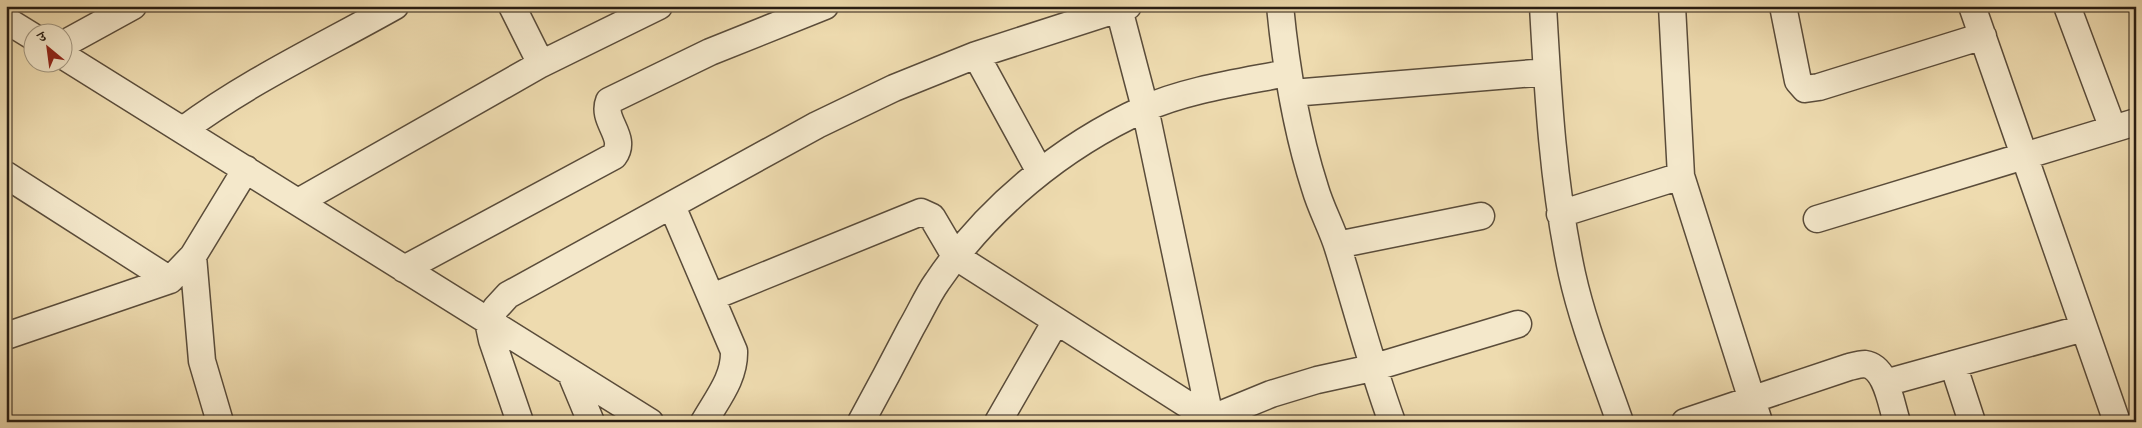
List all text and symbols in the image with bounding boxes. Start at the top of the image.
north arrow [22,22,72,72]
text: उ [34,27,50,47]

